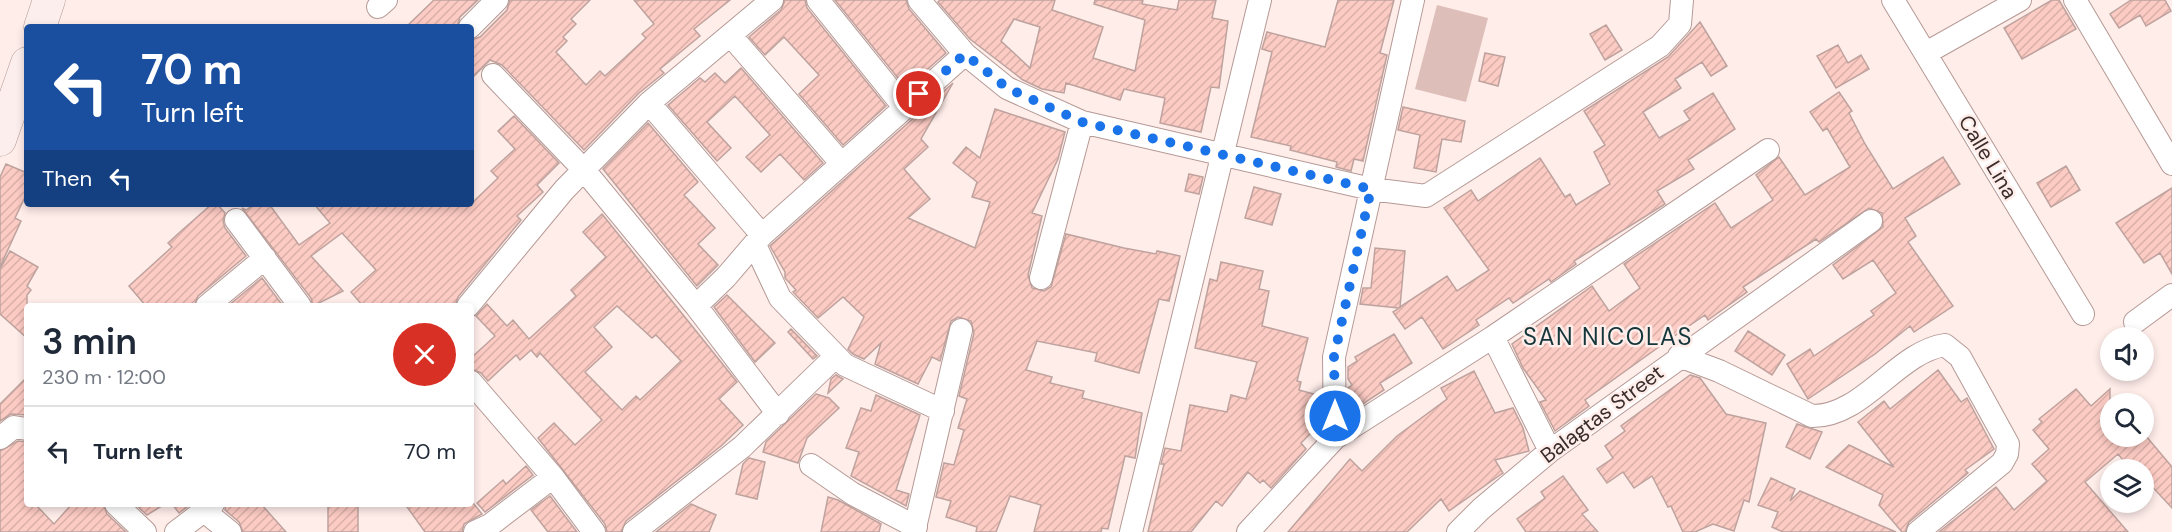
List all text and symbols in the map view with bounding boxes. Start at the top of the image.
text: 70 m [141,42,242,97]
icon: left [42,48,120,126]
pin [893,68,944,119]
icon: arrive [902,77,935,110]
text: Turn left [141,95,244,130]
street label: Calle Lina [1952,110,2024,204]
icon: left [104,162,137,195]
text: Then [42,164,92,193]
text: 3 min [42,318,137,365]
district label: SAN NICOLAS [1523,321,1693,352]
button: close [393,323,456,386]
map controls [2100,327,2154,513]
button: sound [2100,327,2154,381]
street label: Balagtas Street [1535,359,1669,469]
text: 230 m · 12:00 [42,364,166,390]
position arrow [1303,384,1367,448]
button: search [2100,393,2154,447]
icon: left [42,435,75,468]
text: Turn left [93,437,183,466]
text: 70 m [404,437,456,466]
button: layers [2100,459,2154,513]

